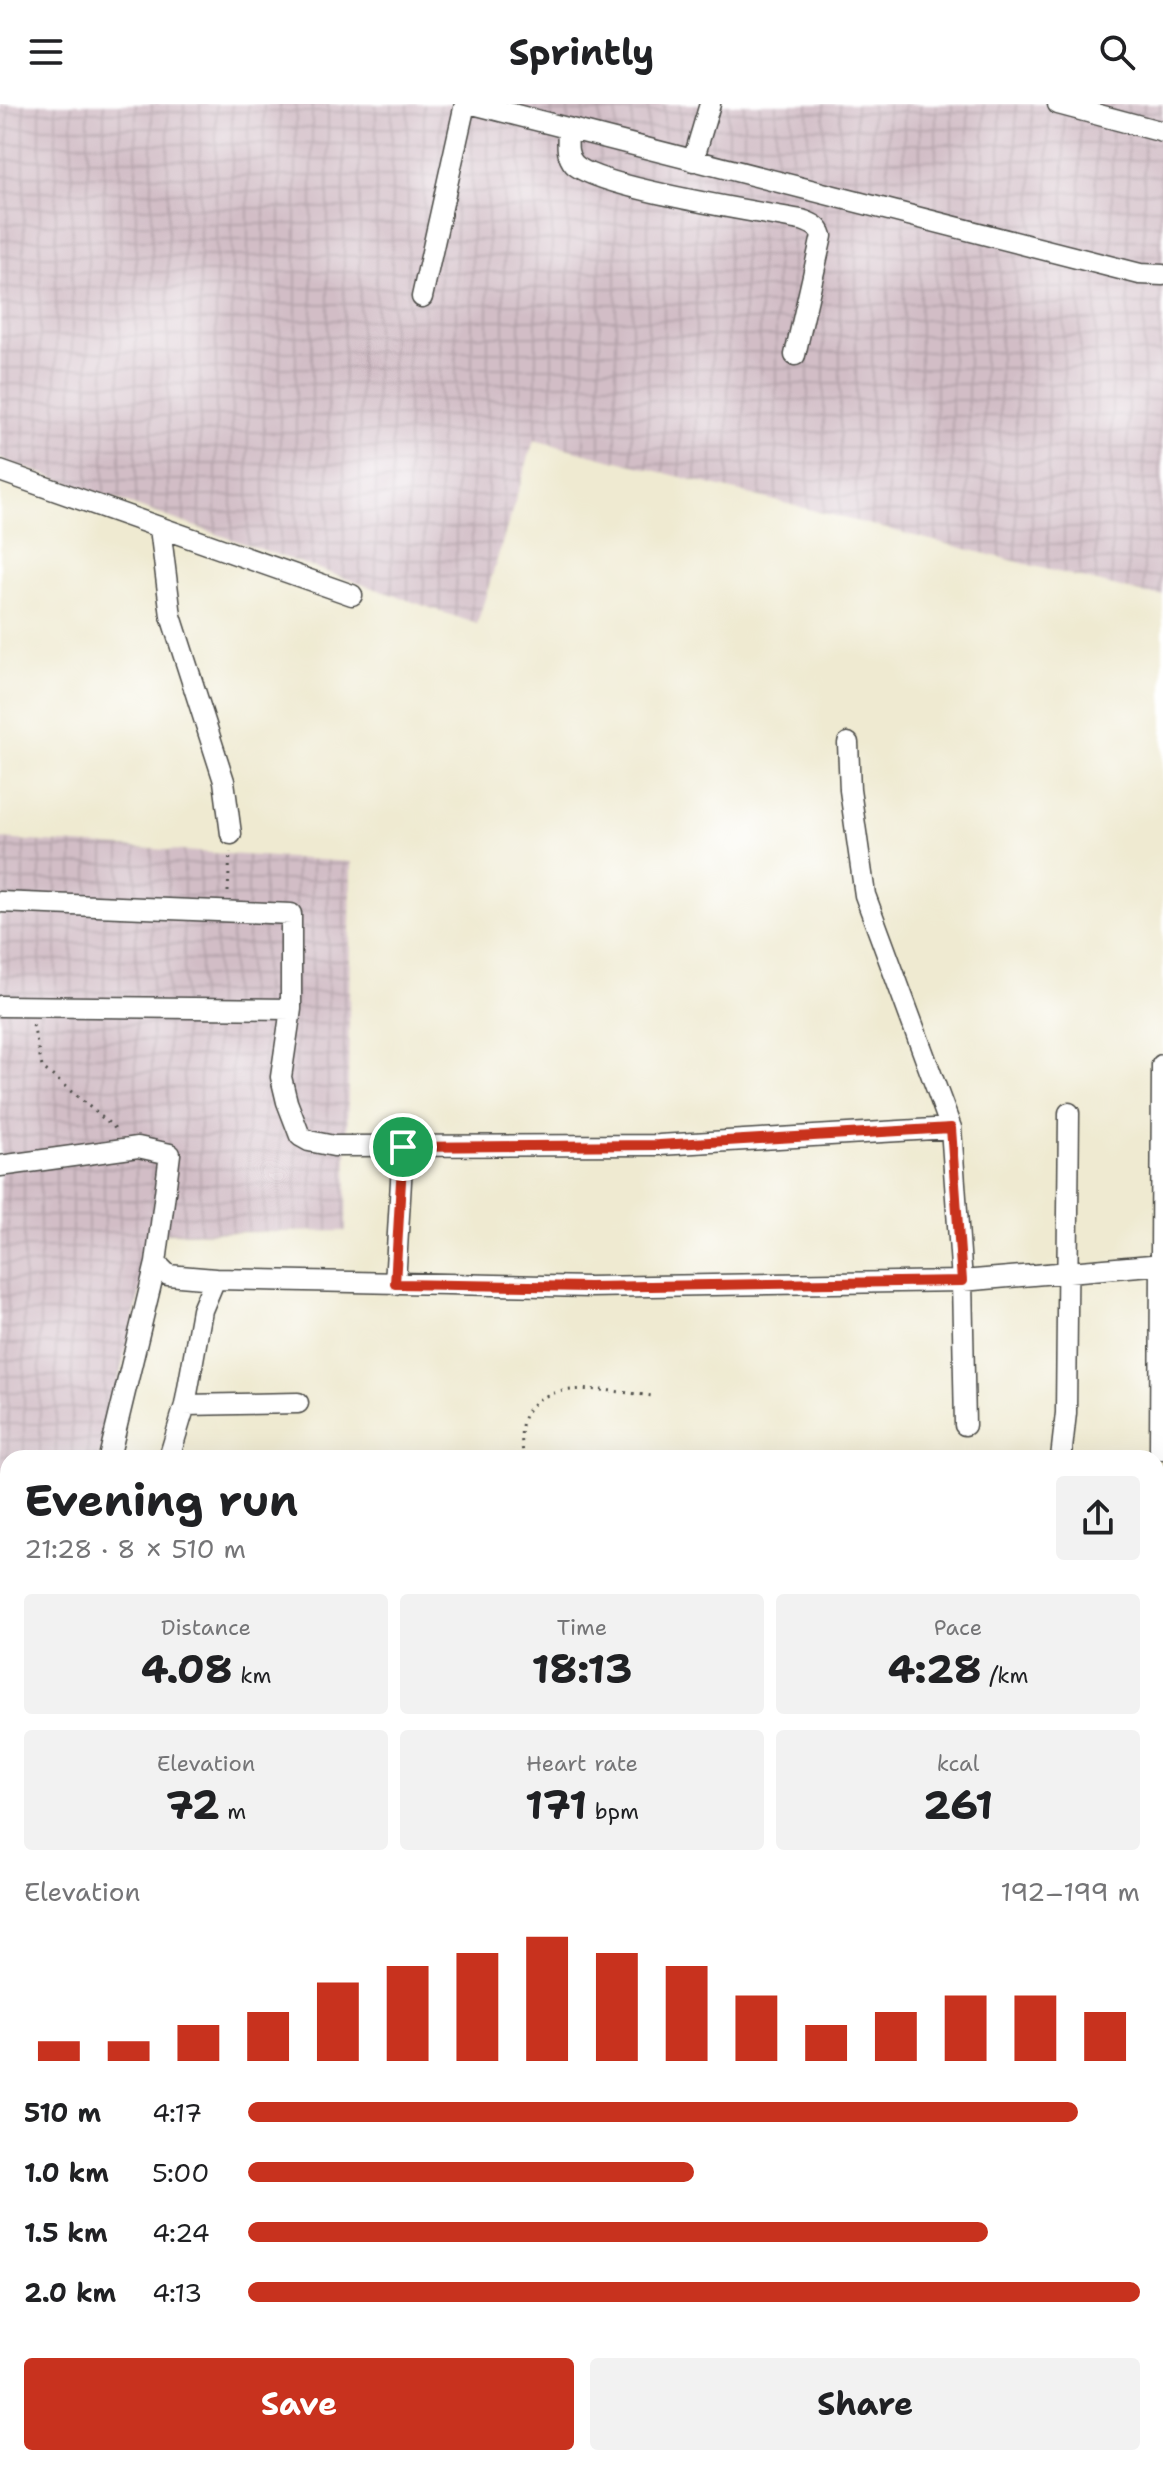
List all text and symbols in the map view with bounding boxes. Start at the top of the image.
text: Sprintly [509,28,654,77]
icon: menu [24,30,68,74]
icon: search [1095,30,1139,74]
pin [369,1113,437,1181]
icon: arrive [381,1125,425,1169]
text: Evening run [24,1471,298,1530]
button: share [1056,1476,1140,1560]
text: 21:28 · 8 × 510 m [24,1531,246,1566]
text: Distance [161,1613,251,1642]
text: Time [557,1613,607,1642]
text: Pace [934,1613,982,1642]
text: 4.08 [141,1642,233,1696]
text: 18:13 [531,1642,633,1696]
text: 4:28 [888,1642,982,1696]
text: km [233,1661,271,1690]
text: /km [982,1661,1028,1690]
text: Elevation [157,1749,255,1778]
text: Heart rate [526,1749,638,1778]
text: kcal [937,1749,979,1778]
text: 72 [166,1778,220,1832]
text: 171 [525,1778,587,1832]
text: 261 [923,1778,993,1832]
text: m [220,1797,246,1826]
text: bpm [587,1797,639,1826]
text: Elevation [24,1874,140,1909]
text: 192–199 m [1000,1874,1140,1909]
text: 510 m [24,2095,101,2130]
text: 4:17 [152,2095,202,2130]
text: 1.0 km [24,2155,109,2190]
text: 5:00 [152,2155,209,2190]
text: 1.5 km [24,2215,108,2250]
text: 4:24 [152,2215,210,2250]
text: 2.0 km [24,2275,116,2310]
text: 4:13 [152,2275,202,2310]
button: Save [24,2358,574,2450]
button: Share [590,2358,1140,2450]

